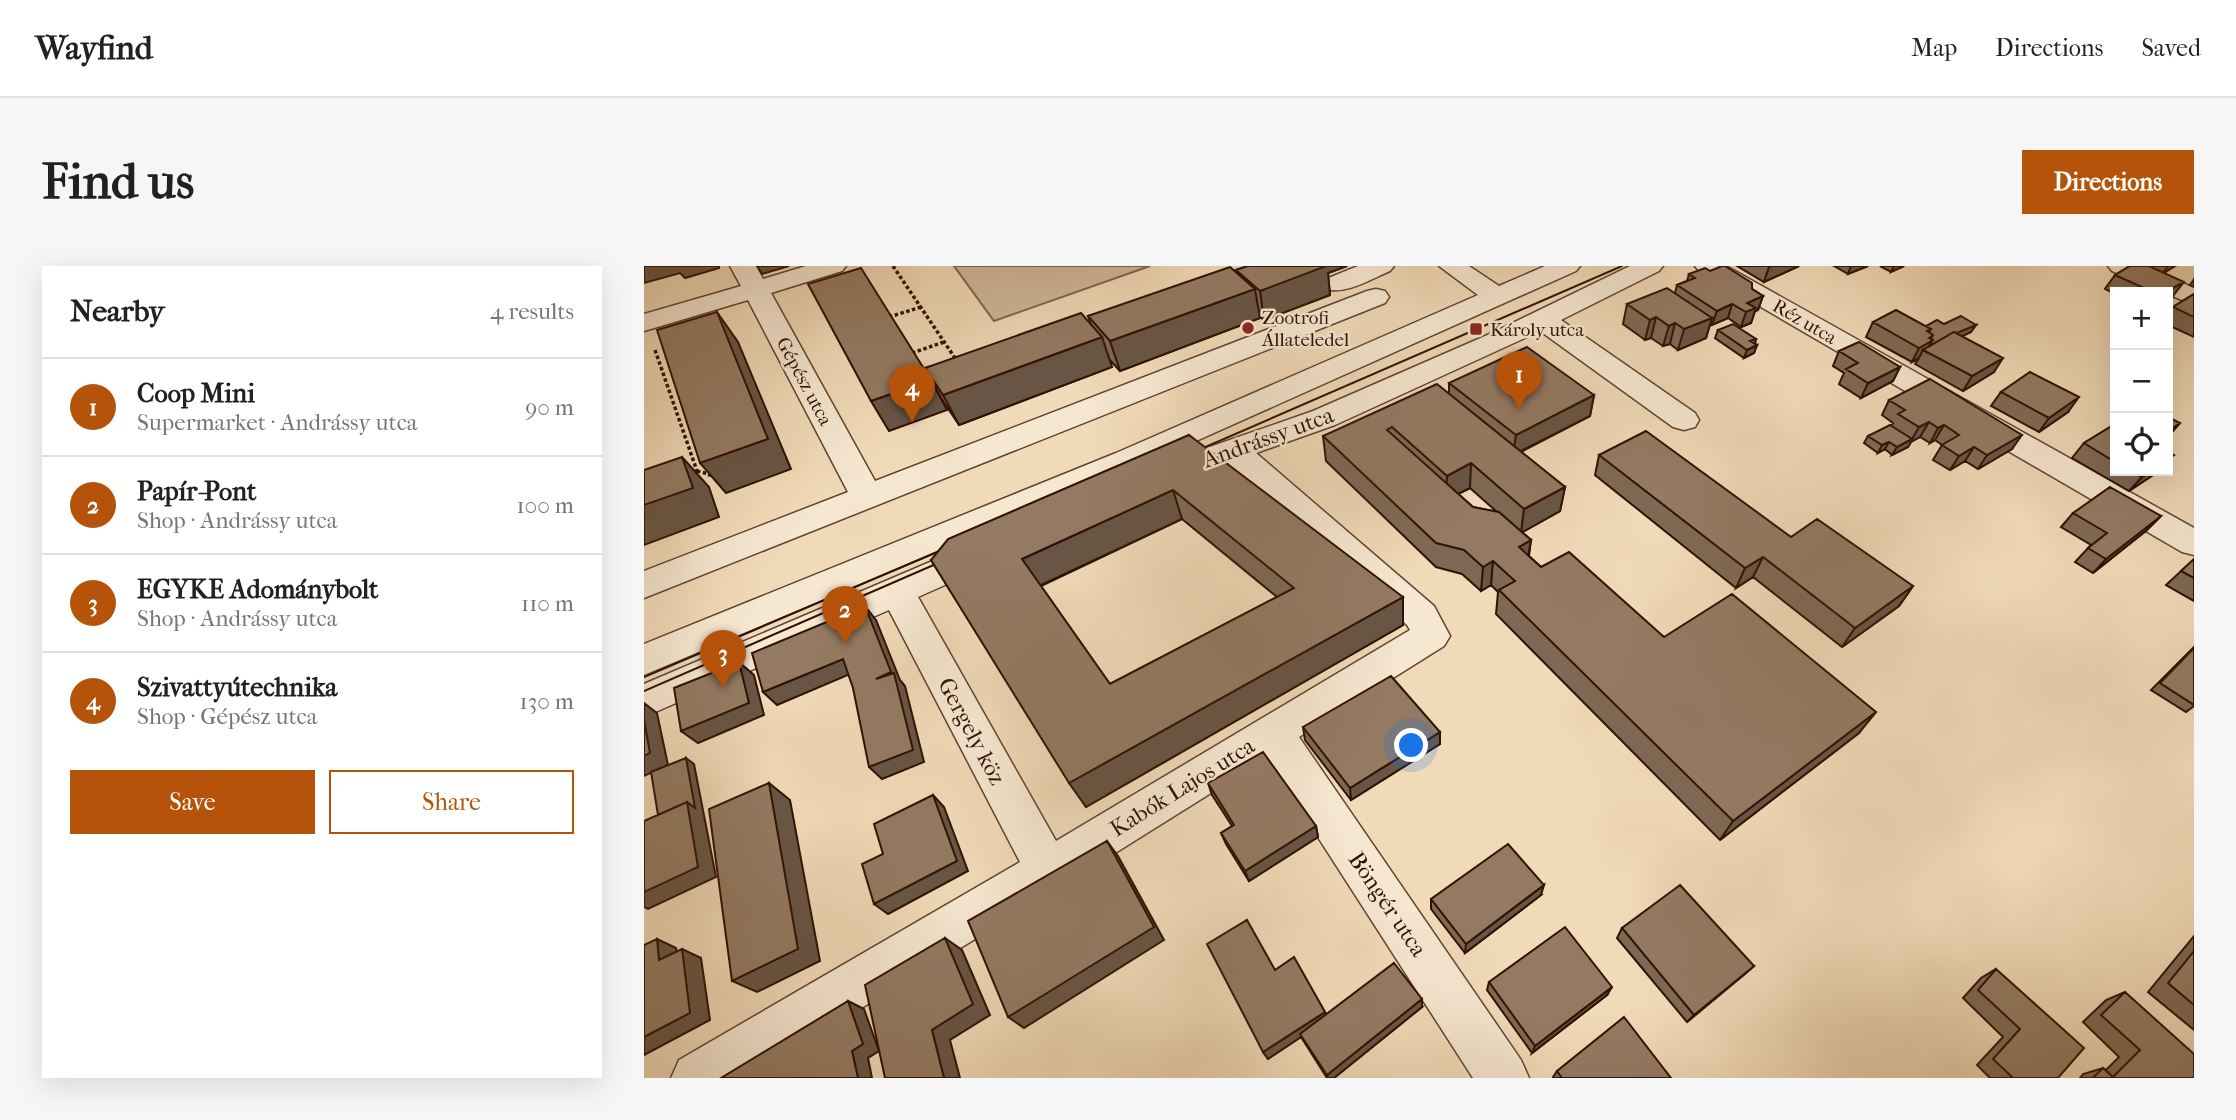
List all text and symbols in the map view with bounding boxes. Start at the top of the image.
text: Wayfind [35,29,153,68]
text: Map [1911,34,1957,62]
text: Directions [1995,34,2103,62]
text: Saved [2141,34,2201,62]
button: Directions [2022,150,2194,214]
text: Find us [42,153,194,211]
map controls [2110,287,2173,476]
button: + [2110,287,2173,350]
text: Nearby [70,294,165,329]
street label: Réz utca [1769,295,1841,349]
text: 4 results [490,298,574,325]
place label: Zootrofi Állateledel [1261,307,1349,351]
place label: Károly utca [1490,319,1584,341]
marker: Zootrofi Állateledel [1240,320,1256,336]
marker: Károly utca [1468,321,1484,337]
street label: Gépész utca [772,334,837,430]
button: − [2110,350,2173,413]
pin: 1 [1496,351,1542,409]
pin: 4 [889,364,935,422]
text: Coop Mini [137,378,255,409]
text: 1 [89,394,97,421]
text: 90 m [525,394,574,421]
street label: Andrássy utca [1198,401,1338,474]
text: Supermarket · Andrássy utca [137,409,417,436]
button: locate [2110,413,2173,476]
text: Papír-Pont [137,476,256,507]
text: 2 [87,492,99,519]
text: 100 m [516,492,574,519]
text: Shop · Andrássy utca [137,507,337,534]
text: EGYKE Adománybolt [137,574,378,605]
pin: 2 [822,586,868,644]
text: 3 [88,590,98,617]
text: 110 m [521,590,574,617]
text: Shop · Andrássy utca [137,605,337,632]
pin: 3 [700,630,746,688]
text: Szivattyútechnika [137,672,337,703]
street label: Gergely köz [932,673,1011,789]
text: 4 [86,688,100,715]
text: 130 m [520,688,574,715]
text: Shop · Gépész utca [137,703,317,730]
your location [1394,728,1428,762]
street label: Kabók Lajos utca [1105,732,1260,843]
button: Save [70,770,315,834]
button: Share [329,770,574,834]
street label: Böngér utca [1343,847,1433,962]

